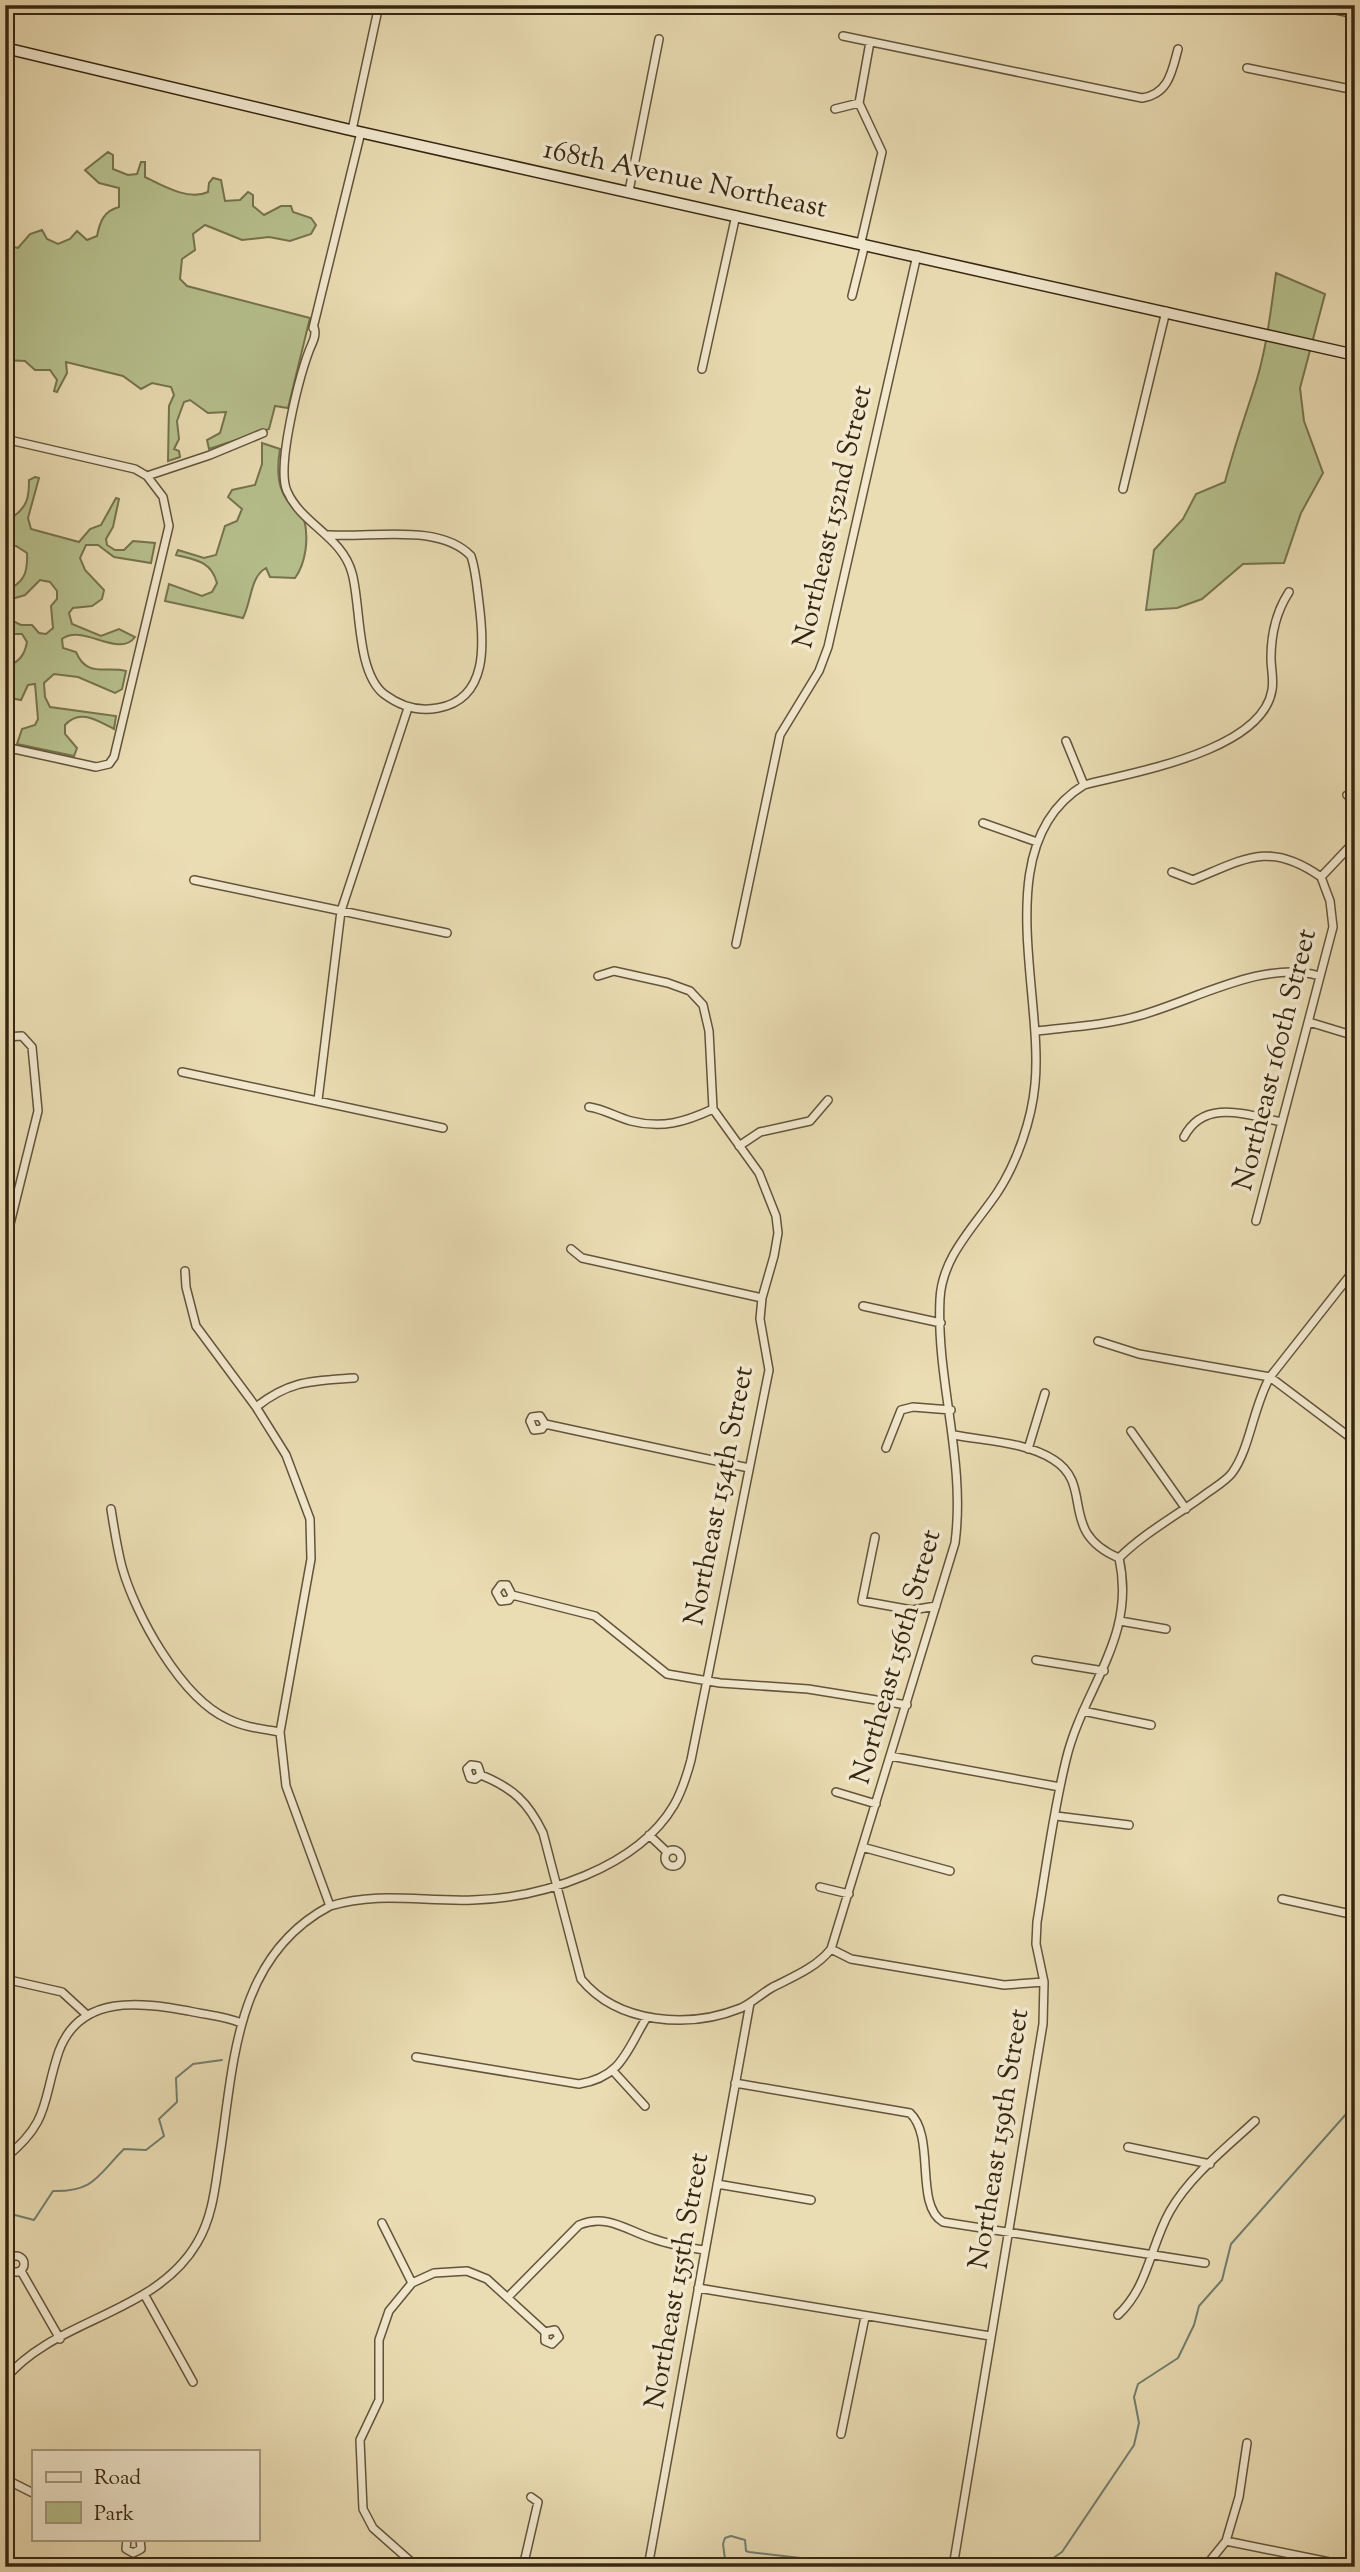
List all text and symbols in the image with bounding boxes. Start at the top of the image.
street label: 168th Avenue Northeast [540,130,831,230]
street label: Northeast 152nd Street [784,381,884,652]
street label: Northeast 160th Street [1224,925,1328,1195]
street label: Northeast 154th Street [675,1363,765,1629]
street label: Northeast 156th Street [842,1525,953,1789]
street label: Northeast 159th Street [960,2006,1040,2272]
street label: Northeast 155th Street [636,2149,720,2412]
legend [32,2450,259,2540]
text: Road [94,2464,141,2494]
text: Park [94,2500,135,2530]

